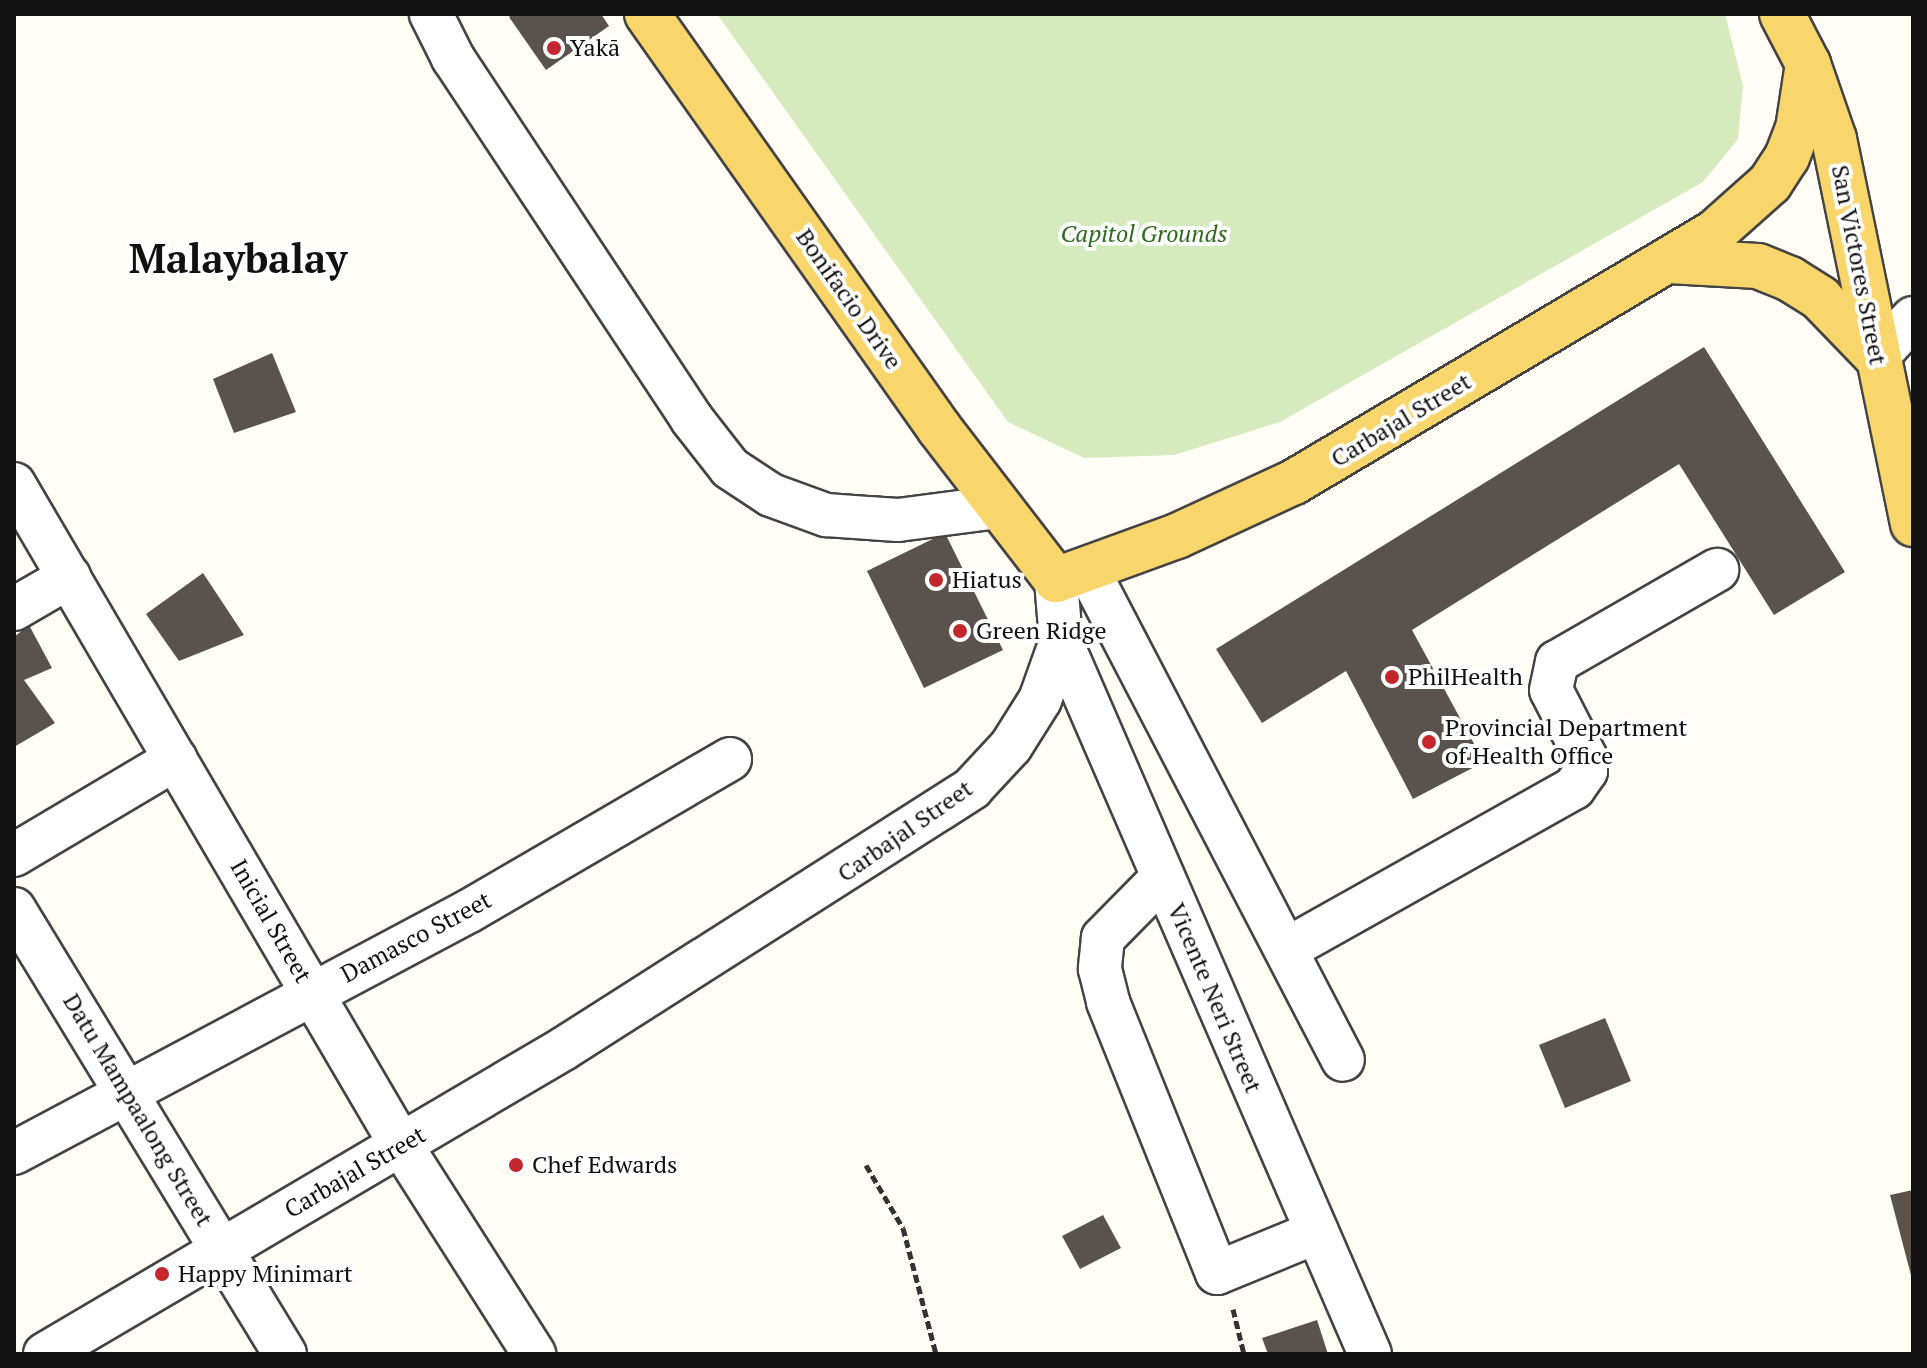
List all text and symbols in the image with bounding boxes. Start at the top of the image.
place label: Yakā [570,34,620,62]
marker: Yakā [545,39,563,57]
street label: San Victores Street [1825,162,1893,368]
park label: Capitol Grounds [1061,220,1227,248]
street label: Bonifacio Drive [790,223,908,375]
district label: Malaybalay [129,234,347,282]
street label: Carbajal Street [1326,367,1476,473]
place label: Hiatus [952,566,1022,594]
marker: Hiatus [927,571,945,589]
place label: Green Ridge [976,617,1106,645]
marker: Green Ridge [951,622,969,640]
place label: PhilHealth [1408,663,1523,691]
marker: PhilHealth [1383,668,1401,686]
place label: Provincial Department of Health Office [1445,714,1687,770]
marker: Provincial Department of Health Office [1420,733,1438,751]
street label: Carbajal Street [832,774,978,888]
street label: Inicial Street [224,854,318,988]
street label: Damasco Street [336,885,496,989]
street label: Vicente Neri Street [1162,899,1268,1097]
street label: Datu Mampaalong Street [57,988,219,1232]
street label: Carbajal Street [279,1120,431,1224]
place label: Chef Edwards [532,1151,677,1179]
marker: Chef Edwards [507,1156,525,1174]
place label: Happy Minimart [178,1260,353,1288]
marker: Happy Minimart [153,1265,171,1283]

